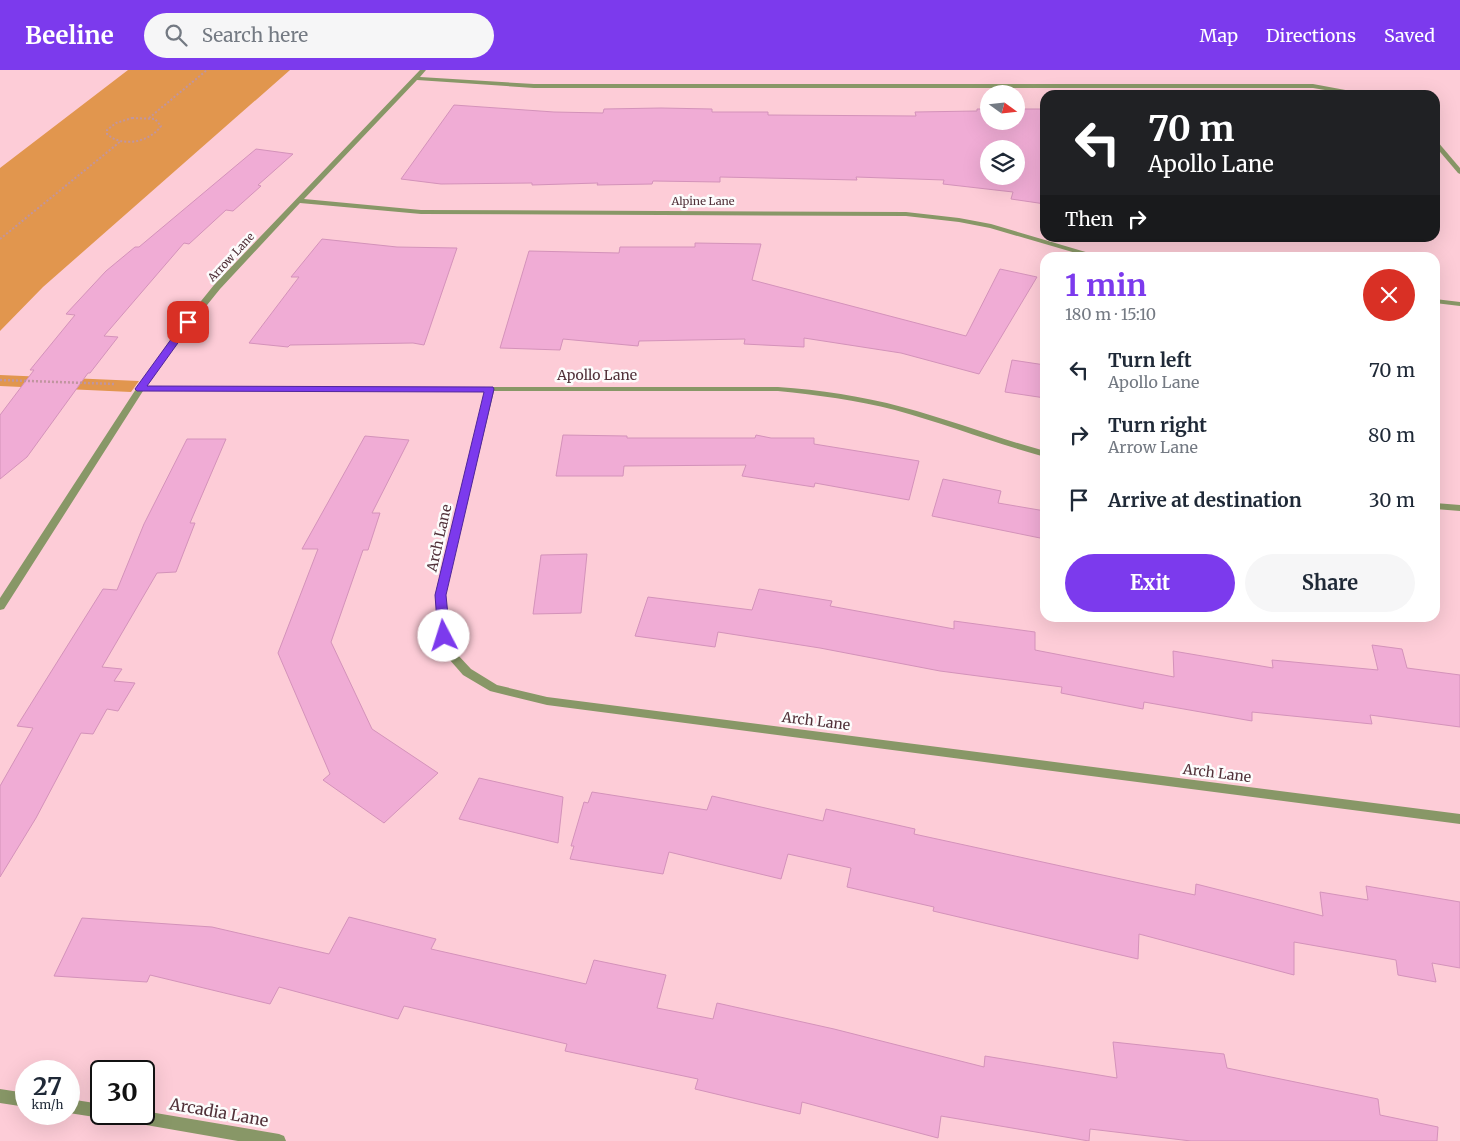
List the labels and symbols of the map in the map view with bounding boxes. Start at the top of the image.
north arrow [980,85,1025,130]
street label: Alpine Lane [670,194,735,208]
street label: Arrow Lane [204,229,257,285]
pin [167,301,209,343]
street label: Apollo Lane [556,366,637,384]
street label: Arch Lane [422,503,455,574]
position arrow [417,609,469,661]
street label: Arch Lane [780,708,851,734]
street label: Arch Lane [1181,760,1252,786]
speed limit sign: 30 [90,1060,155,1125]
street label: Arcadia Lane [167,1093,270,1131]

